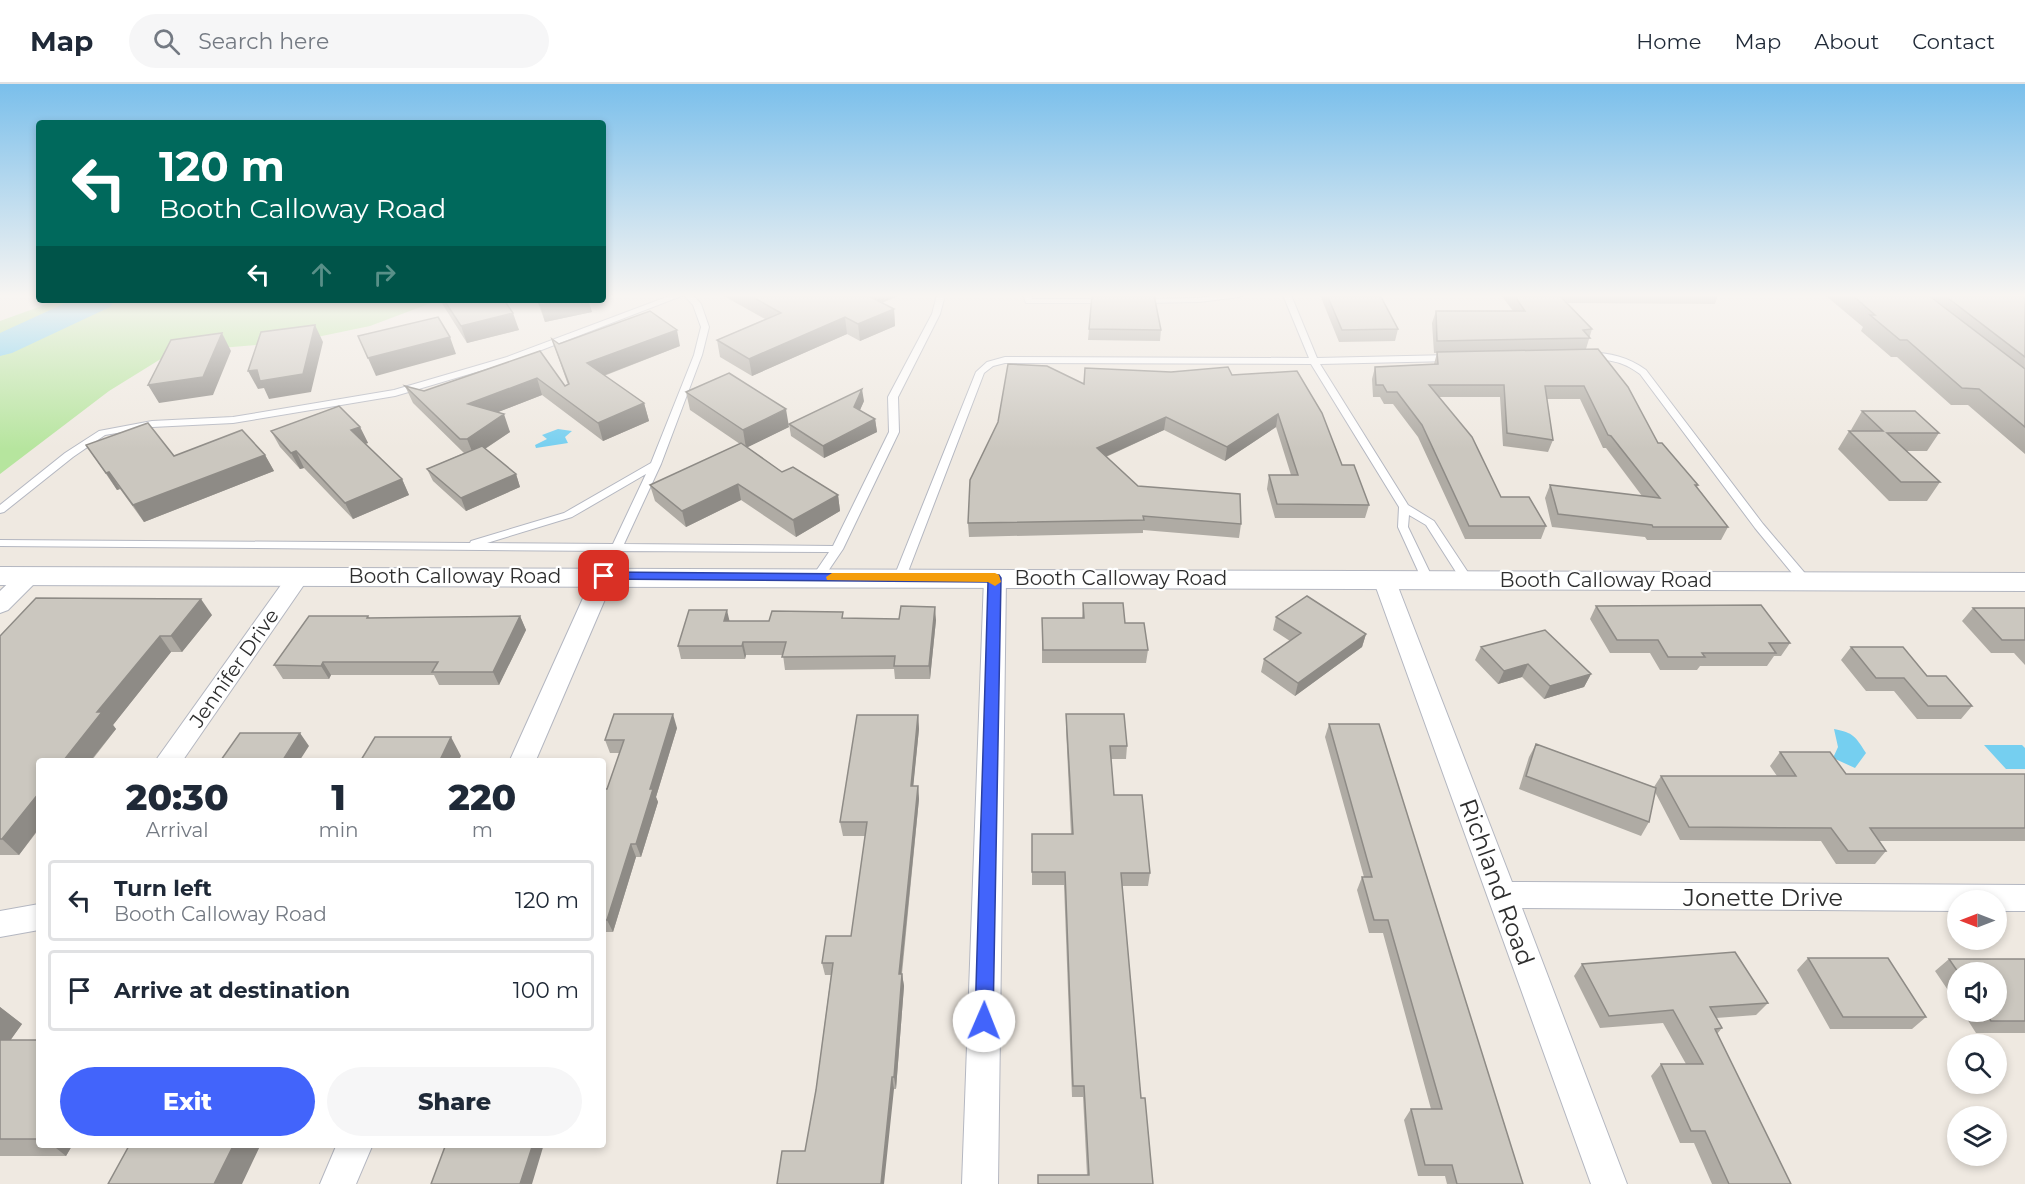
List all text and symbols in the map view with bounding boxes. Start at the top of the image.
search box [129,14,549,68]
text: Map [30,24,93,58]
icon: search [150,25,183,58]
text: Search here [198,28,329,55]
text: Home [1636,29,1701,54]
text: Map [1734,29,1781,54]
text: About [1814,29,1879,54]
text: Contact [1912,29,1995,54]
text: 120 m [159,140,285,192]
icon: left [60,144,138,222]
text: Booth Calloway Road [159,192,446,225]
icon: left [242,258,275,291]
icon: ahead [305,258,338,291]
icon: right [368,258,401,291]
pin [578,550,629,601]
icon: arrive [587,559,620,592]
street label: Booth Calloway Road [349,564,561,588]
street label: Booth Calloway Road [1015,566,1227,590]
street label: Booth Calloway Road [1500,568,1712,592]
street label: Jennifer Drive [184,604,284,733]
text: 20:30 [126,775,229,819]
text: 1 [331,775,346,819]
text: 220 [448,775,516,819]
street label: Richland Road [1453,795,1541,969]
text: Arrival [146,818,209,842]
text: min [318,818,359,842]
text: m [472,818,493,842]
text: Turn left [114,875,212,902]
street label: Jonette Drive [1682,883,1843,912]
icon: left [63,884,96,917]
text: 120 m [515,887,579,914]
north arrow [1947,890,2007,950]
map controls [1947,890,2007,1166]
text: Booth Calloway Road [114,902,327,926]
button: sound [1947,962,2007,1022]
icon: arrive [63,974,96,1007]
text: Arrive at destination [114,977,350,1004]
text: 100 m [513,977,579,1004]
position arrow [952,989,1016,1053]
button: search [1947,1034,2007,1094]
button: Exit [60,1067,315,1136]
button: Share [327,1067,582,1136]
button: layers [1947,1106,2007,1166]

